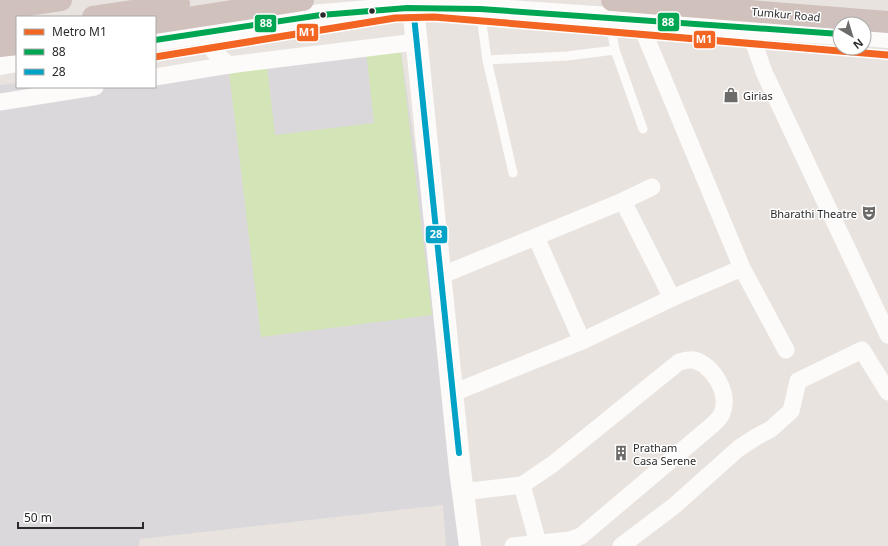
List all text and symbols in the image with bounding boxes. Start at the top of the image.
street label: Tumkur Road [751,4,821,24]
unlabelled marker [367,6,377,16]
unlabelled marker [318,10,328,20]
line badge: 88 [657,12,680,32]
line badge: 88 [254,14,277,33]
text: 88 [662,14,674,29]
text: 88 [260,15,272,30]
legend [16,16,156,88]
north arrow [832,16,872,56]
text: Metro M1 [52,23,107,40]
line badge: M1 [296,23,319,42]
text: M1 [299,24,315,39]
line badge: M1 [693,30,716,49]
text: M1 [696,31,712,46]
text: N [850,36,867,53]
text: 88 [52,43,66,60]
text: 28 [52,63,66,80]
shop icon: Girias [722,86,740,104]
place label: Girias [743,88,773,103]
theatre icon: Bharathi Theatre [860,204,878,222]
place label: Bharathi Theatre [770,206,857,221]
line badge: 28 [425,225,448,244]
text: 28 [430,226,442,241]
place label: Pratham Casa Serene [633,440,696,468]
building icon: Pratham Casa Serene [612,444,630,462]
scale bar [18,504,143,530]
text: 50 m [24,509,52,526]

